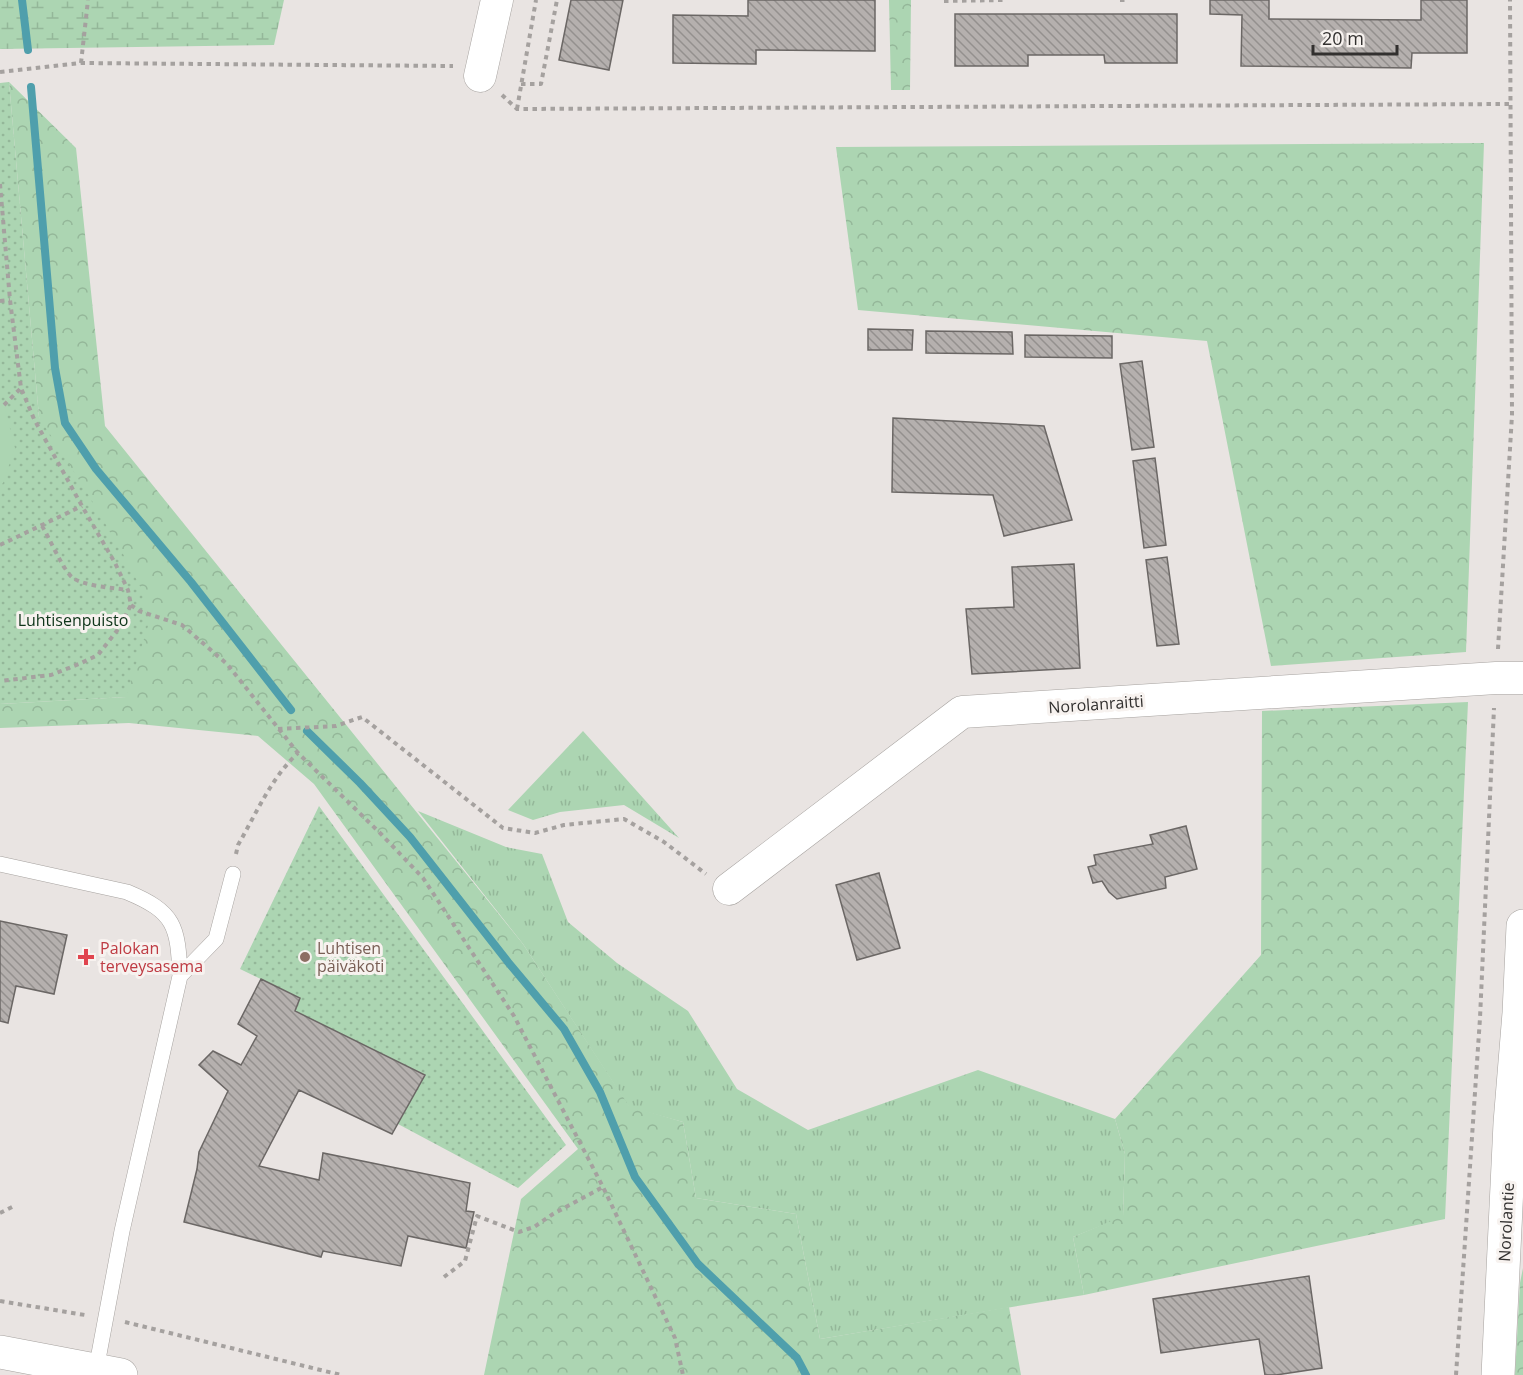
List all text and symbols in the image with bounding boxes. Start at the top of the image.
scale bar [1313,18,1397,56]
text: 20 m [1322,26,1364,50]
park label: Luhtisenpuisto [18,609,128,631]
street label: Norolanraitti [1048,690,1144,718]
place label: Palokan terveysasema [100,937,203,977]
place label: Luhtisen päiväkoti [317,937,384,977]
marker: Palokan terveysasema [77,948,95,966]
marker: Luhtisen päiväkoti [298,950,312,964]
street label: Norolantie [1493,1182,1519,1262]

